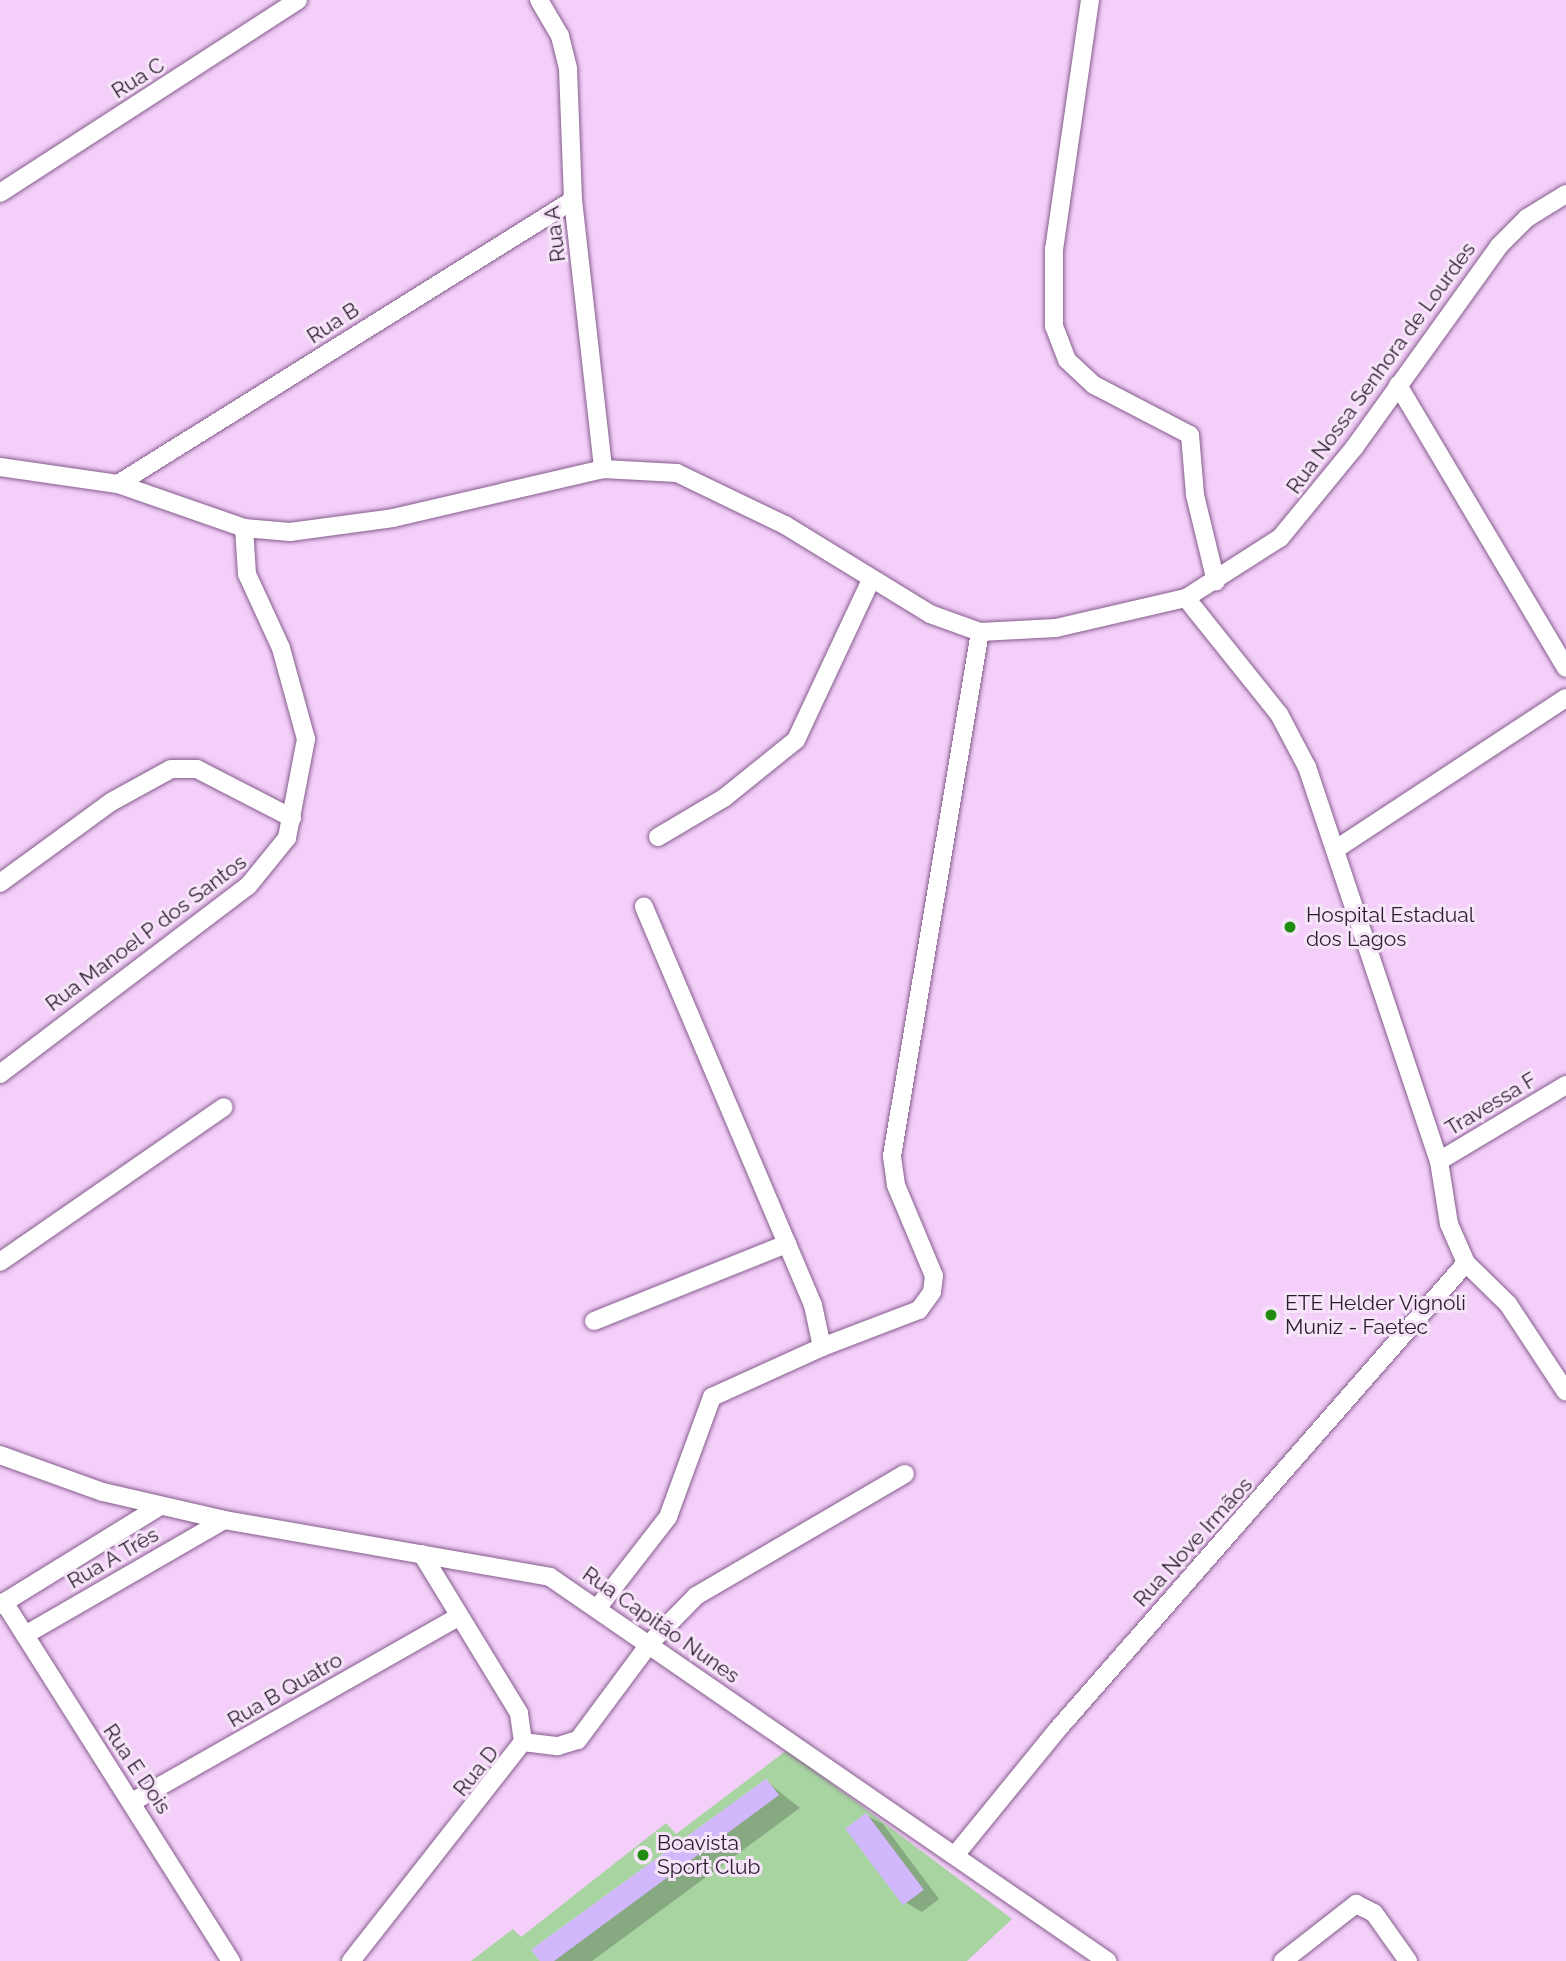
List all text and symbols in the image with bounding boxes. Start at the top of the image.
street label: Rua C [107,52,169,104]
street label: Rua A [539,204,571,264]
street label: Rua Nossa Senhora de Lourdes [1281,237,1481,499]
street label: Rua B [302,297,364,349]
street label: Rua Manoel P dos Santos [40,849,252,1017]
place label: Hospital Estadual dos Lagos [1306,902,1475,952]
marker: Hospital Estadual dos Lagos [1280,917,1300,937]
street label: Travessa F [1441,1067,1541,1141]
place label: ETE Helder Vignoli Muniz - Faetec [1285,1290,1467,1340]
marker: ETE Helder Vignoli Muniz - Faetec [1263,1307,1279,1323]
street label: Rua Nove Irmãos [1128,1472,1258,1612]
street label: Rua A Três [62,1521,164,1595]
street label: Rua Capitão Nunes [578,1561,744,1689]
street label: Rua B Quatro [223,1647,347,1733]
street label: Rua E Dois [98,1719,176,1819]
street label: Rua D [448,1741,504,1801]
place label: Boavista Sport Club [657,1830,761,1880]
marker: Boavista Sport Club [635,1847,651,1863]

